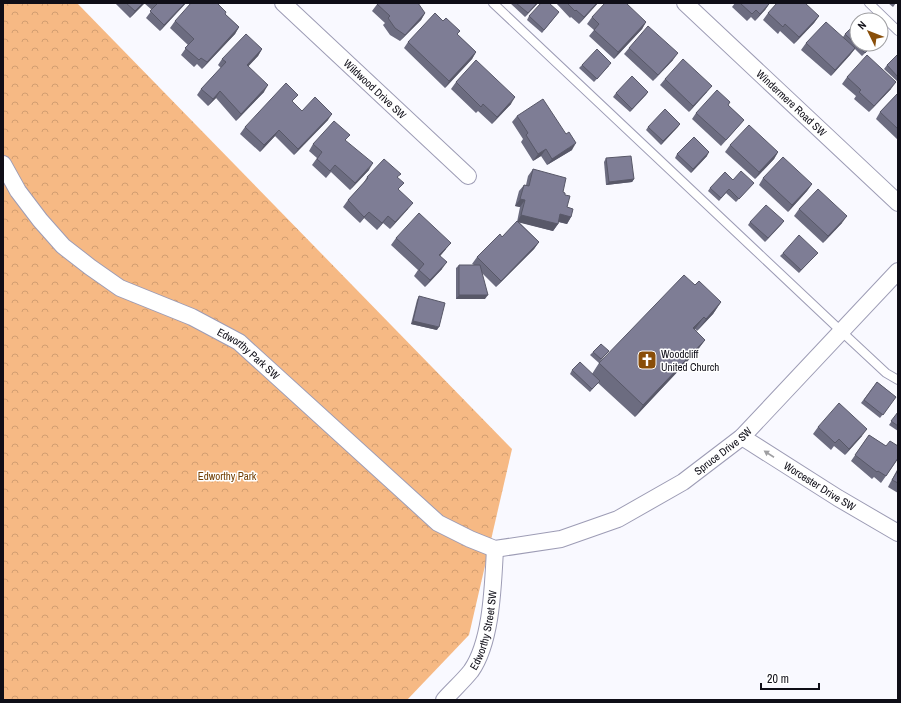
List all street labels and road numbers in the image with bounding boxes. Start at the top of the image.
street label: Wildwood Drive SW [341,56,410,122]
street label: Windermere Road SW [754,67,830,139]
street label: Edworthy Park SW [215,325,283,383]
street label: Spruce Drive SW [691,424,755,478]
street label: Worcester Drive SW [781,458,859,514]
street label: Edworthy Street SW [466,589,500,672]

